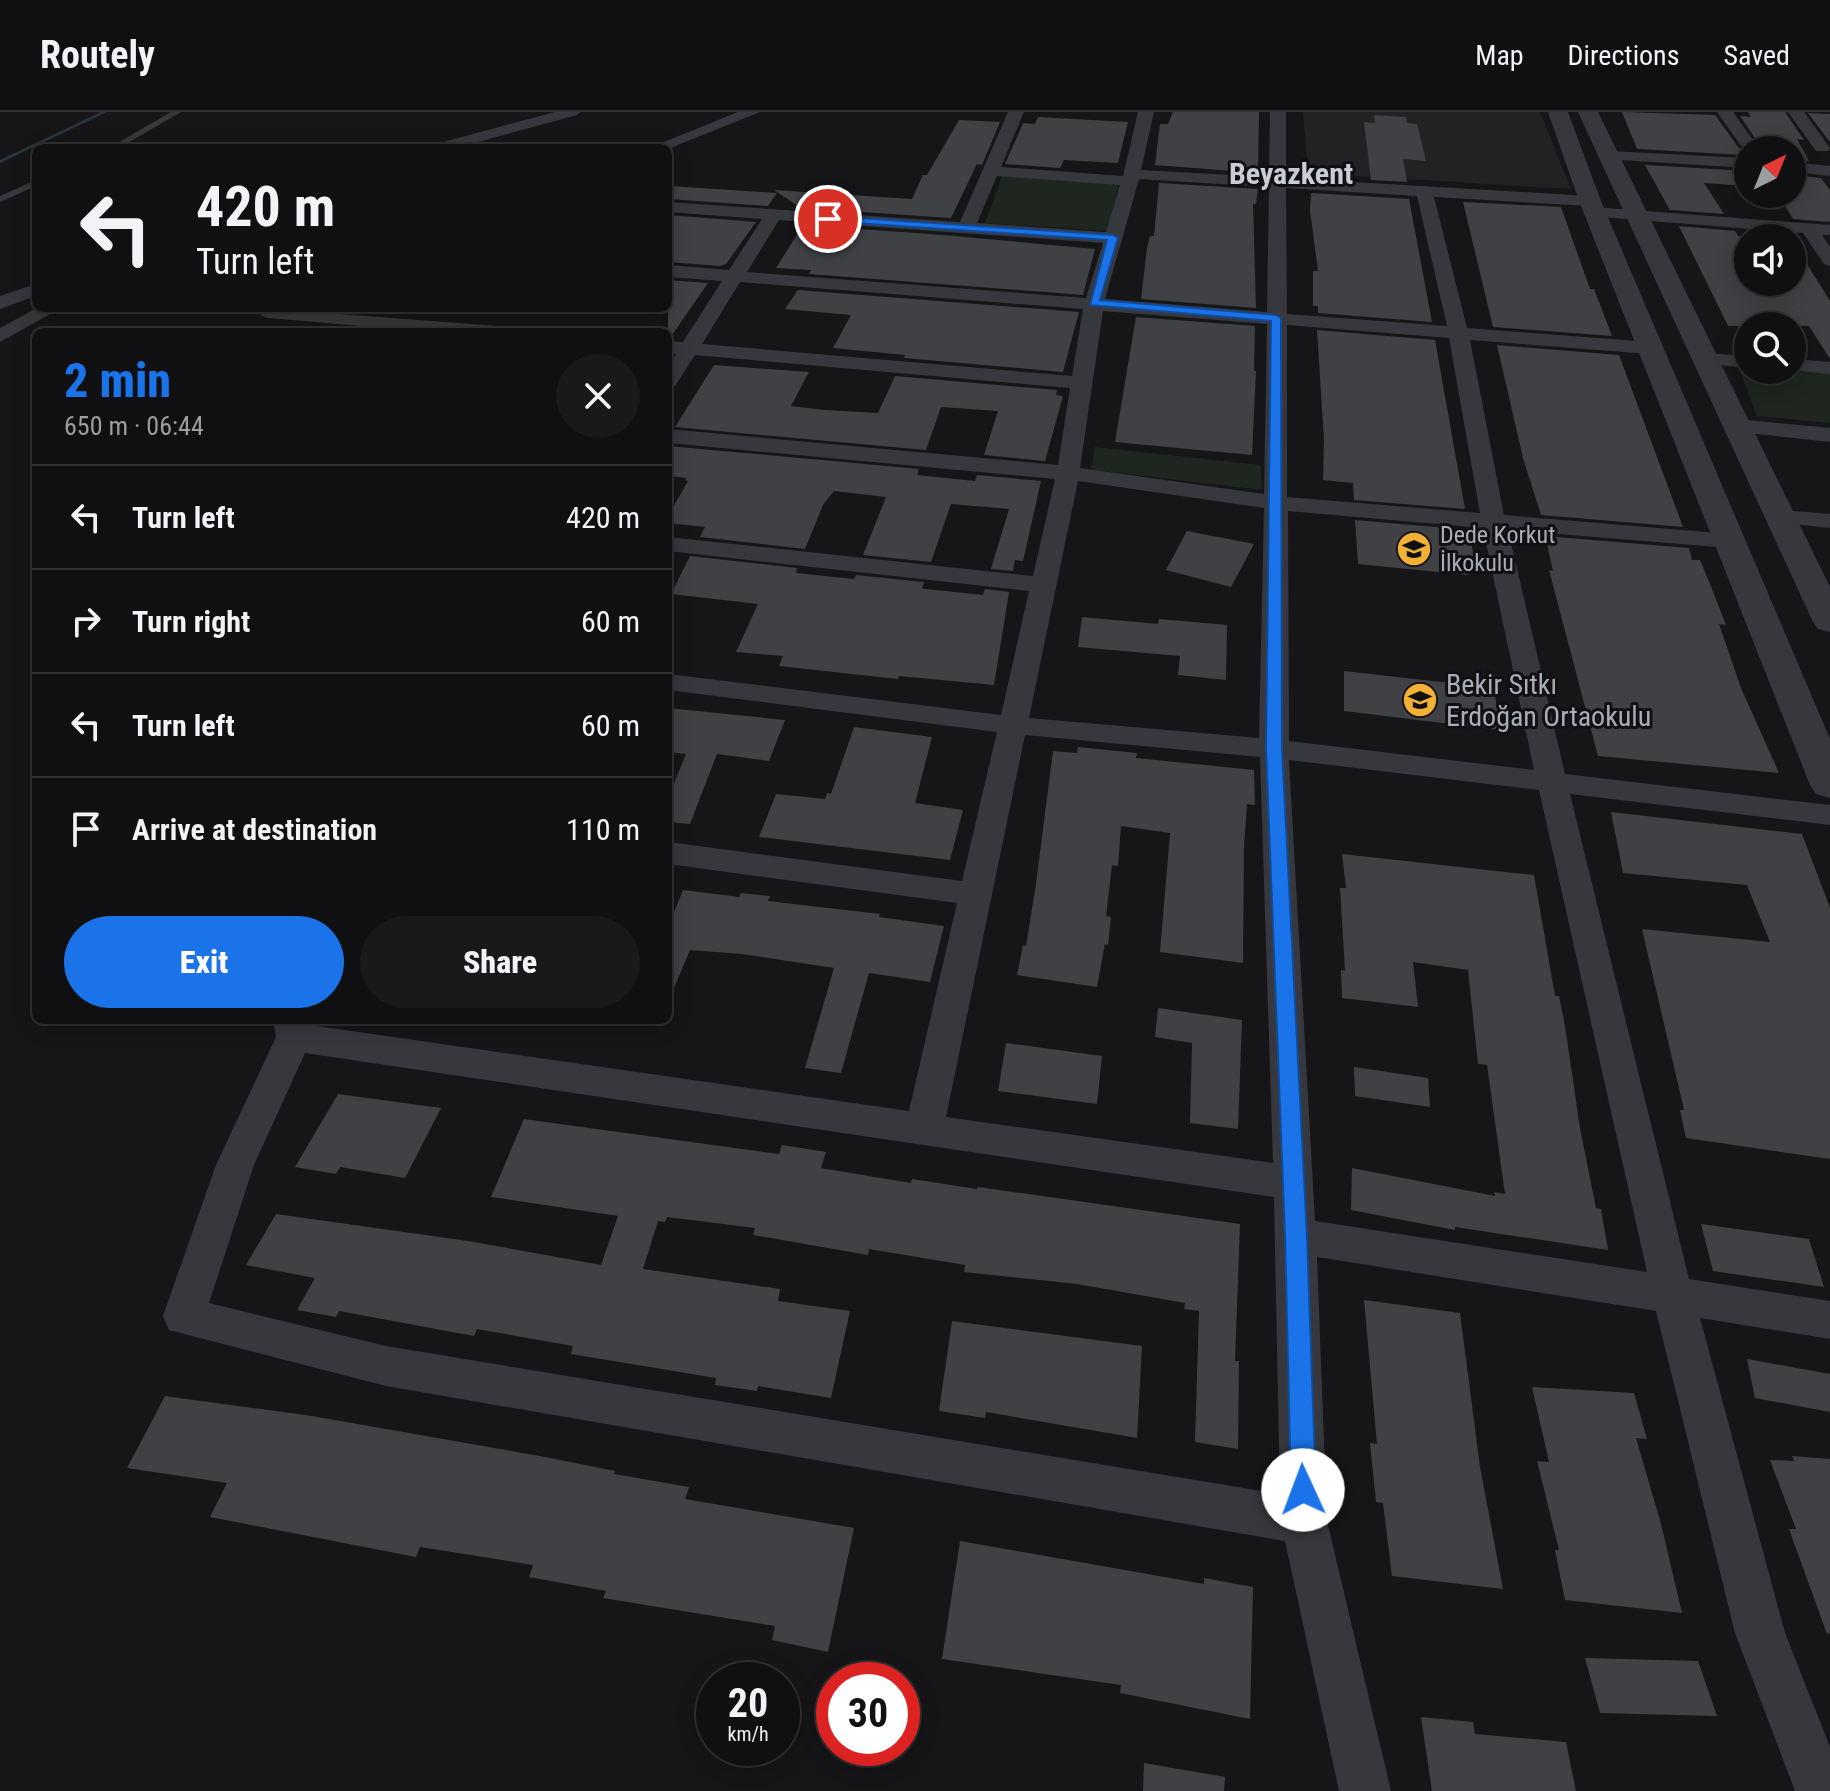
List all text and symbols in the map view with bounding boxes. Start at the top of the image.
text: Routely [40,33,155,77]
text: Map [1475,39,1524,72]
text: Directions [1568,39,1679,72]
text: Saved [1723,39,1790,72]
north arrow [1734,136,1806,208]
map controls [1734,136,1806,384]
district label: Beyazkent [1229,156,1353,191]
text: 420 m [196,174,335,240]
icon: left [64,176,168,280]
pin [794,185,862,253]
icon: arrive [806,197,850,241]
button: sound [1734,224,1806,296]
text: Turn left [196,241,314,283]
button: search [1734,312,1806,384]
text: 2 min [64,352,171,409]
button: close [556,354,640,438]
text: 650 m · 06:44 [64,411,204,441]
icon: left [64,495,108,539]
text: Turn left [132,500,235,535]
text: 420 m [566,500,640,535]
place label: Dede Korkut İlkokulu [1440,521,1555,577]
school or university icon: Dede Korkut İlkokulu [1395,530,1433,568]
icon: right [64,599,108,643]
text: Turn right [132,604,250,639]
text: 60 m [581,604,640,639]
place label: Bekir Sıtkı Erdoğan Ortaokulu [1446,668,1651,733]
school or university icon: Bekir Sıtkı Erdoğan Ortaokulu [1401,681,1439,719]
icon: left [64,703,108,747]
text: Turn left [132,708,235,743]
text: 60 m [581,708,640,743]
icon: arrive [64,807,108,851]
text: Arrive at destination [132,812,377,847]
text: 110 m [566,812,640,847]
button: Exit [64,916,344,1008]
button: Share [360,916,640,1008]
position arrow [1261,1448,1345,1532]
speed limit sign: 30 [816,1662,920,1766]
text: 20 [728,1680,768,1727]
text: km/h [727,1722,769,1746]

